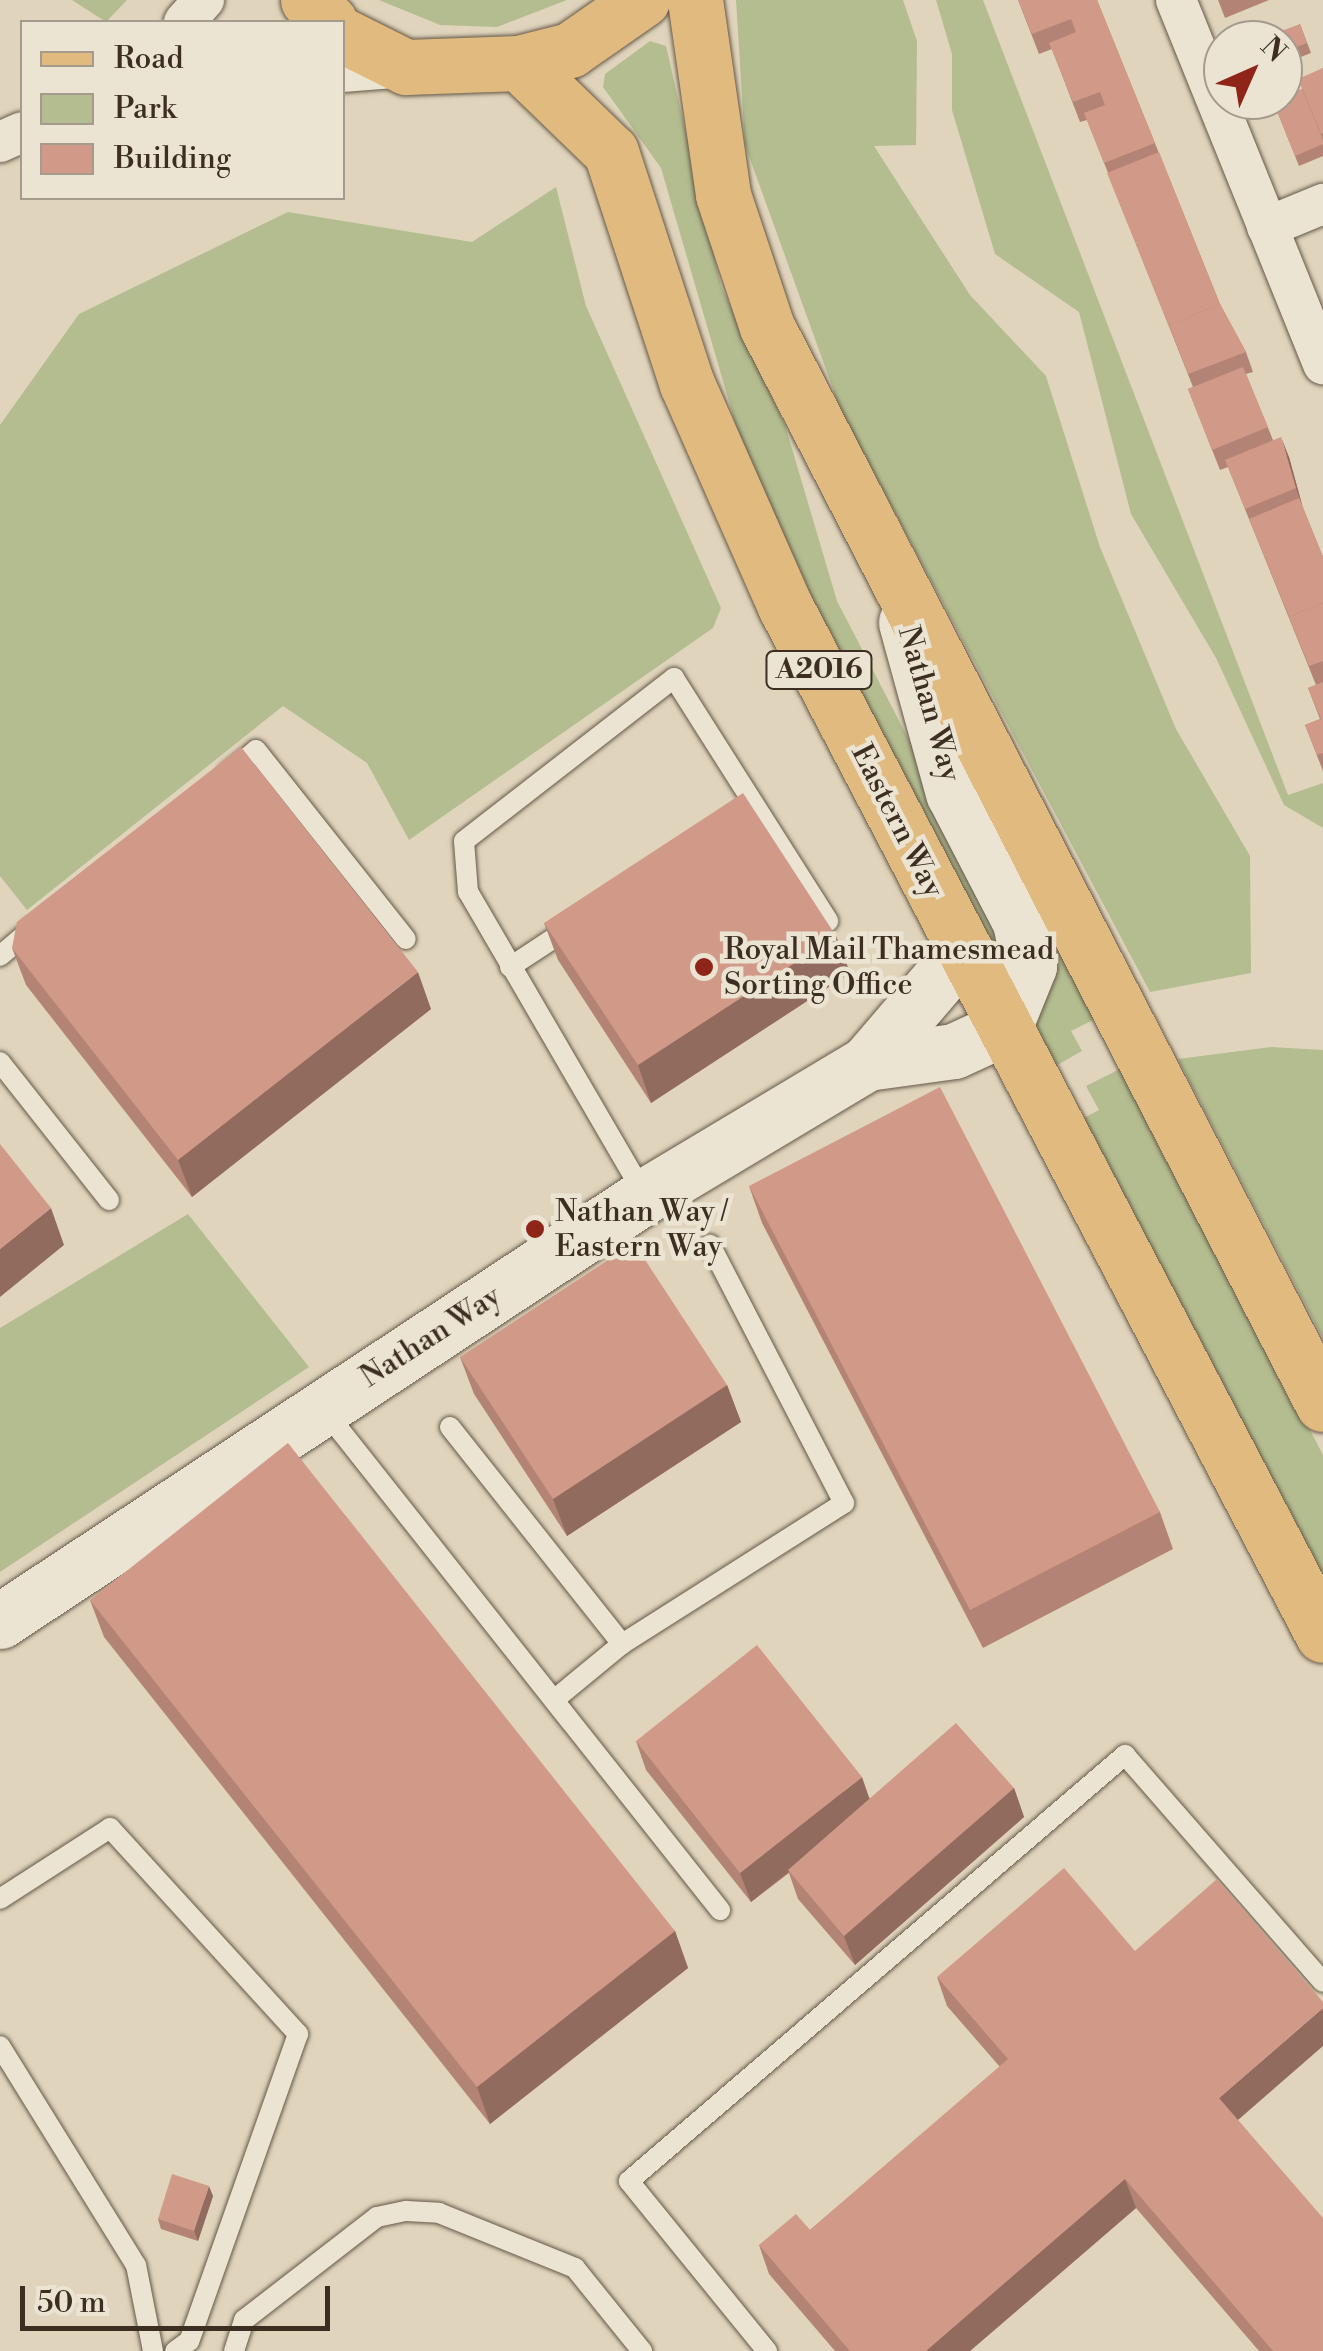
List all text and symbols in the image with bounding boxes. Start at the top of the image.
legend [20,20,345,200]
north arrow [1203,20,1303,120]
text: N [1253,30,1293,70]
text: Road [114,40,184,78]
text: Park [114,90,176,128]
text: Building [114,140,231,178]
street label: Nathan Way [890,622,968,786]
road number: A2016 [764,647,874,693]
street label: Eastern Way [843,738,951,904]
place label: Royal Mail Thamesmead Sorting Office [724,932,1054,1002]
marker: Royal Mail Thamesmead Sorting Office [693,956,715,978]
place label: Nathan Way / Eastern Way [555,1194,727,1264]
marker: Nathan Way / Eastern Way [524,1218,546,1240]
street label: Nathan Way [354,1278,508,1396]
scale bar [25,2266,335,2328]
text: 50 m [37,2284,106,2322]

